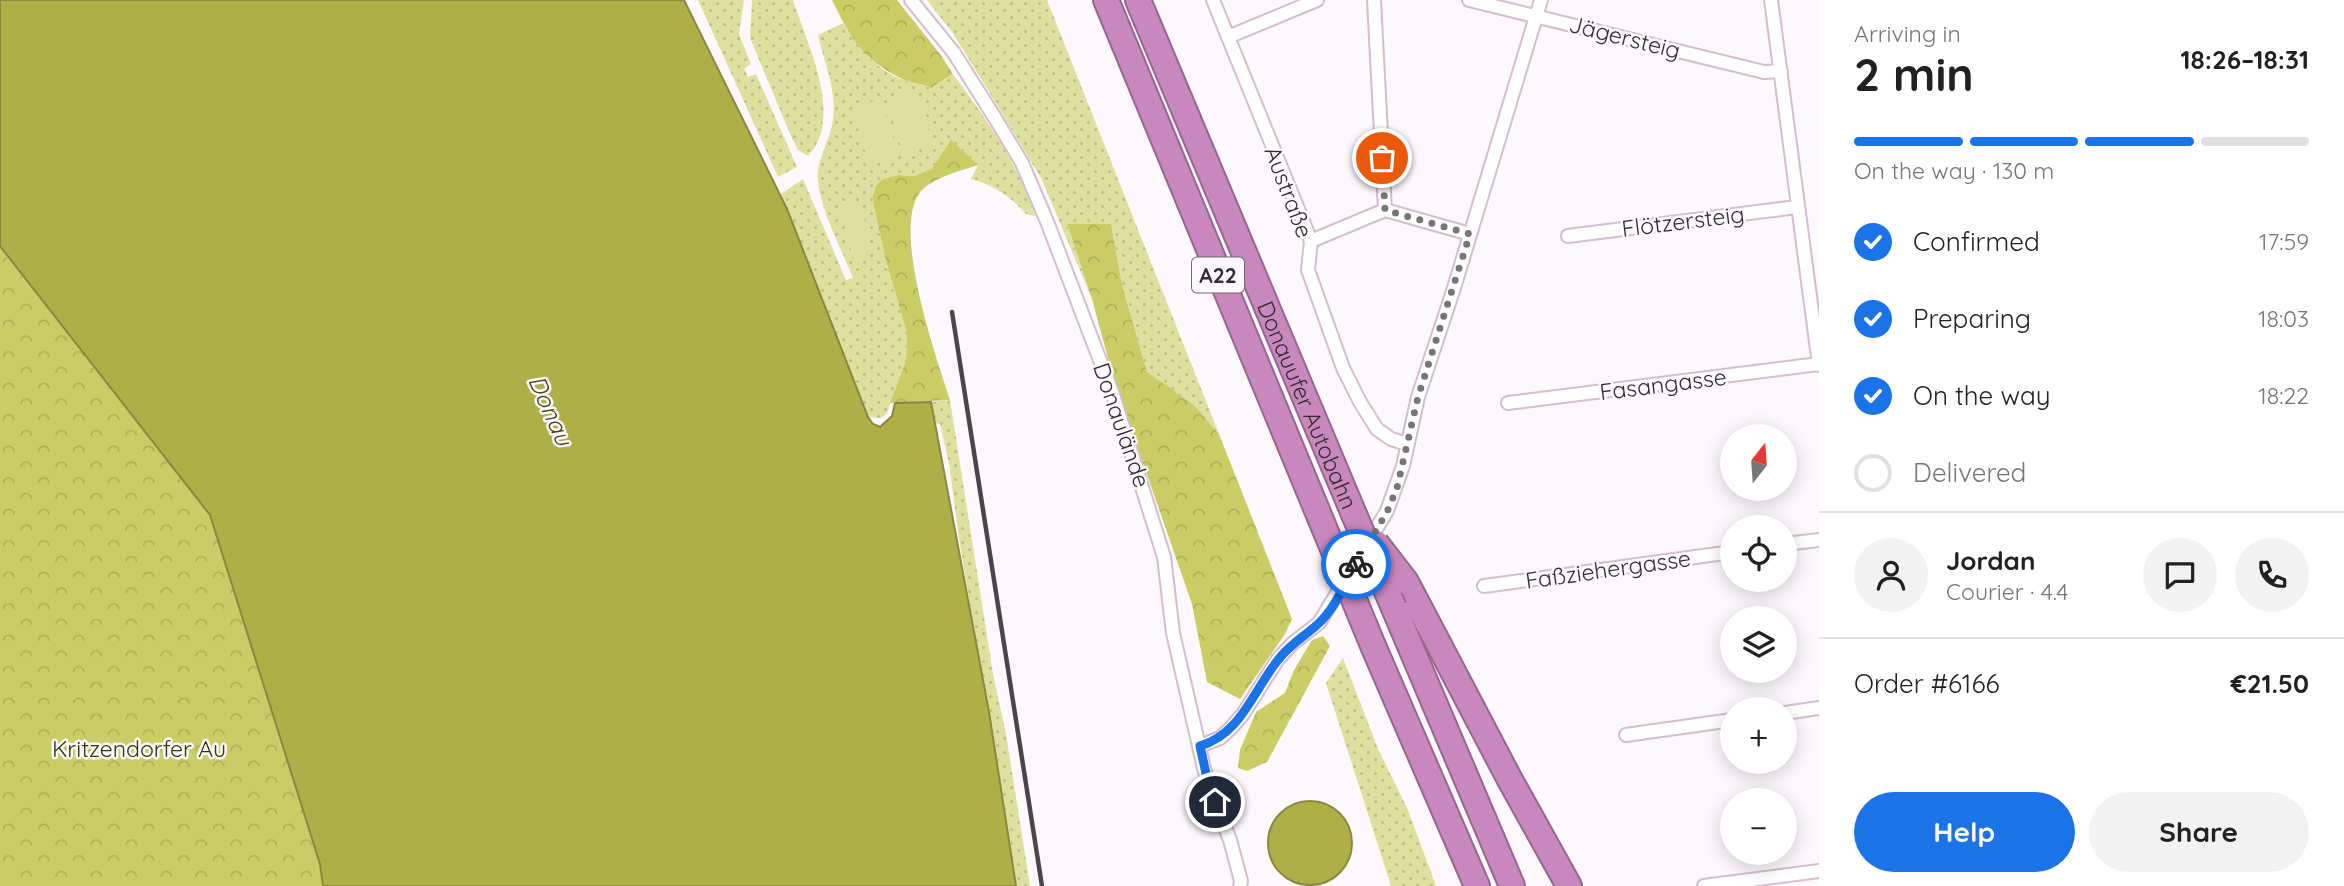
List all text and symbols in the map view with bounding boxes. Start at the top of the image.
street label: Jägersteig [1566,9,1684,65]
text: Arriving in [1854,19,1961,48]
text: 18:26–18:31 [2180,43,2309,76]
text: 2 min [1854,45,1974,103]
pin [1352,128,1412,188]
icon: bag [1363,139,1401,177]
street label: Austraße [1258,142,1320,242]
text: On the way · 130 m [1854,156,2054,185]
street label: Flötzersteig [1620,199,1746,243]
icon: check [1854,223,1892,261]
text: Confirmed [1913,225,2040,258]
text: 17:59 [2259,227,2309,256]
road number: A22 [1192,258,1244,292]
street label: Donauufer Autobahn [1251,296,1365,513]
icon: check [1854,300,1892,338]
text: Preparing [1913,302,2031,335]
text: 18:03 [2258,304,2309,333]
street label: Donaulände [1087,359,1157,491]
street label: Fasangasse [1598,362,1728,406]
water label: Donau [522,370,580,451]
icon: check [1854,377,1892,415]
text: On the way [1913,379,2051,412]
text: 18:22 [2258,381,2309,410]
north arrow [1720,424,1797,500]
map controls [1720,424,1797,865]
text: Delivered [1913,456,2026,489]
button: locate [1720,515,1797,592]
courier [1321,529,1391,599]
button: person [1854,538,1928,612]
button: chat [2143,538,2217,612]
button: phone [2235,538,2309,612]
street label: Faßziehergasse [1523,543,1693,595]
text: Jordan [1946,544,2035,577]
icon: bike [1337,545,1375,583]
text: Courier · 4.4 [1946,577,2068,606]
button: layers [1720,606,1797,683]
text: Order #6166 [1854,667,1999,700]
text: €21.50 [2230,667,2309,700]
button: + [1720,697,1797,774]
park label: Kritzendorfer Au [52,734,226,763]
pin [1185,772,1245,832]
icon: home [1196,783,1234,821]
button: − [1720,788,1797,865]
button: Help [1854,792,2075,872]
button: Share [2089,792,2309,872]

